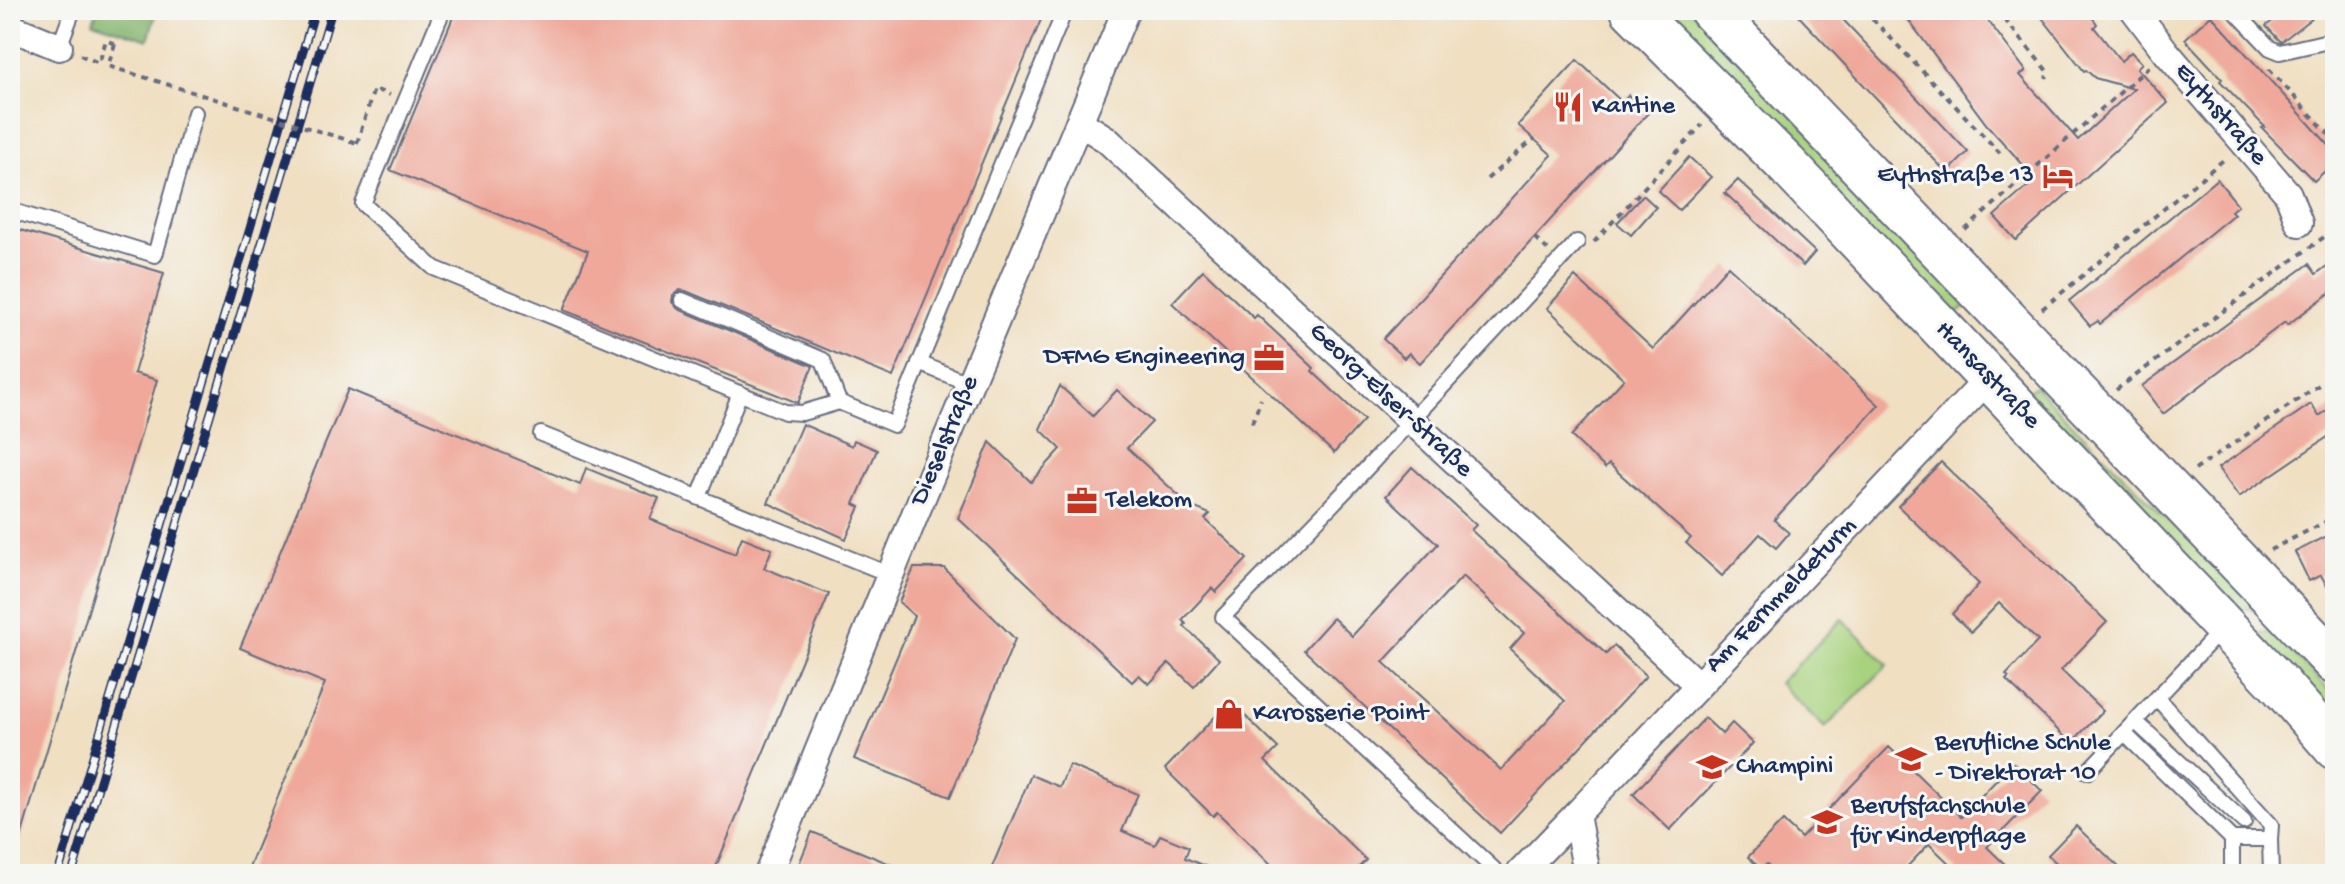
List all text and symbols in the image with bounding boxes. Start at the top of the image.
street label: Eythstraße [2167,57,2274,173]
restaurant icon: Kantine [1551,90,1585,124]
place label: Kantine [1592,92,1676,123]
hotel icon: Eythstraße 13 [2041,159,2075,193]
place label: Eythstraße 13 [1877,161,2034,192]
street label: Hansastraße [1928,315,2047,437]
street label: Georg-Elser-Straße [1301,317,1479,485]
office icon: DFMG Engineering [1252,341,1286,375]
place label: DFMG Engineering [1042,343,1245,374]
street label: Dieselstraße [904,371,987,512]
office icon: Telekom [1065,484,1099,518]
place label: Telekom [1104,486,1192,517]
street label: Am Fernmeldeturm [1700,512,1864,680]
shop icon: Karosserie Point [1212,697,1246,731]
place label: Karosserie Point [1253,699,1430,730]
place label: Berufliche Schule - Direktorat 10 [1934,729,2112,790]
school or university icon: Berufliche Schule - Direktorat 10 [1894,742,1928,776]
school or university icon: Champini [1695,750,1729,784]
place label: Champini [1736,752,1833,783]
place label: Berufsfachschule für Kinderpflage [1850,792,2026,853]
school or university icon: Berufsfachschule für Kinderpflage [1810,805,1844,839]

